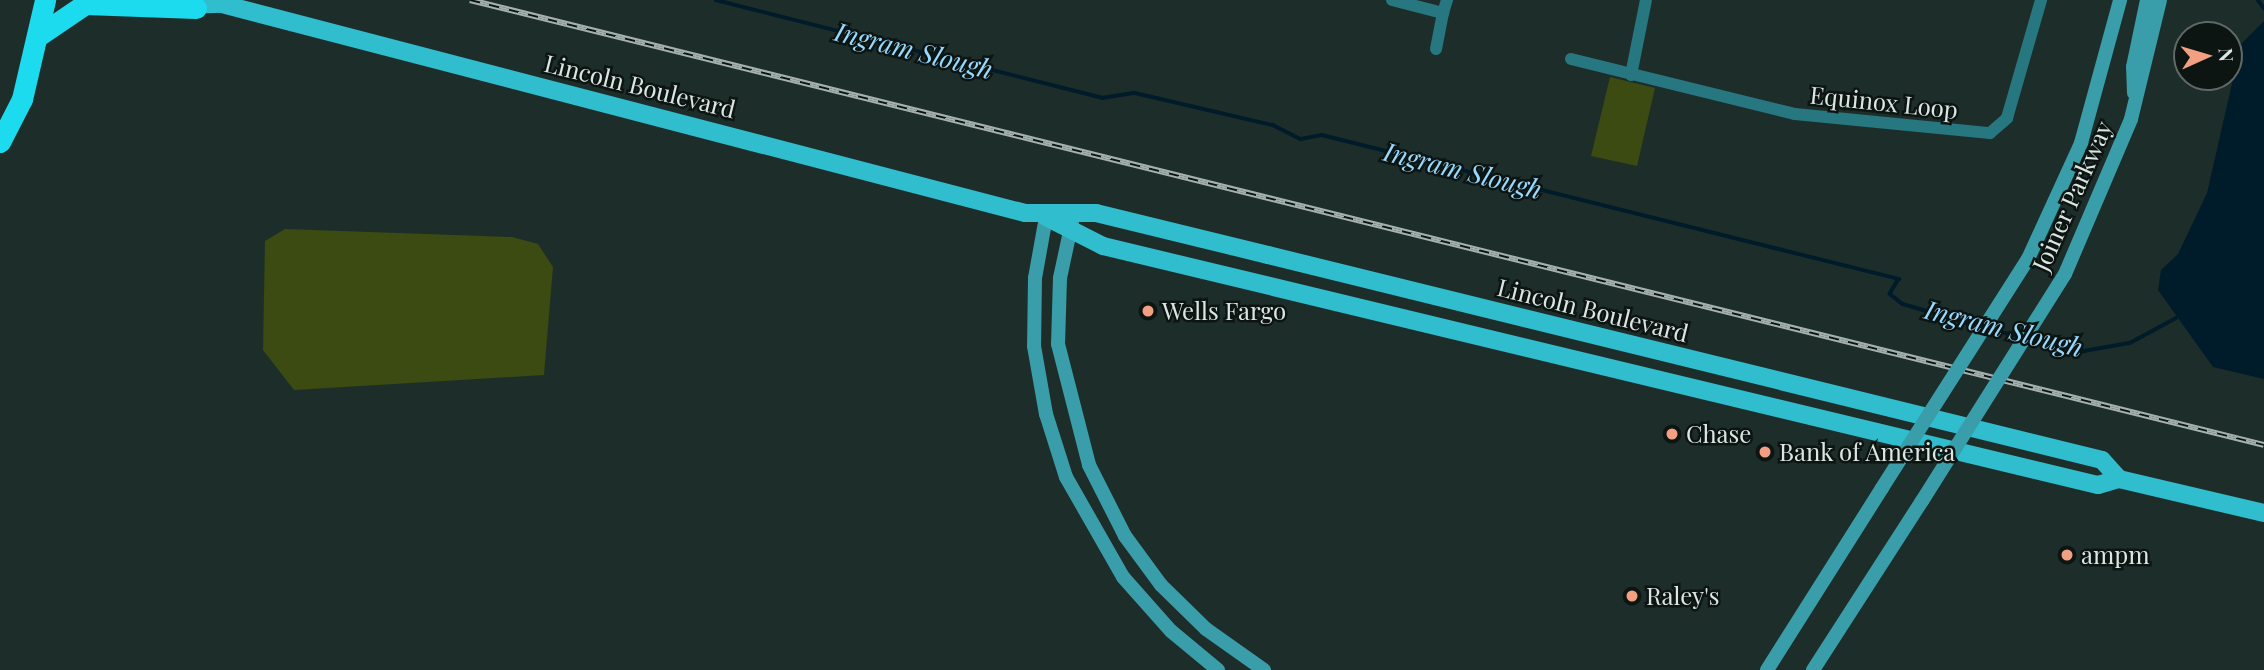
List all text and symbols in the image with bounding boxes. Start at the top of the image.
water label: Ingram Slough [832,15,996,85]
north arrow [2173,21,2243,91]
text: N [2214,47,2240,62]
street label: Lincoln Boulevard [542,48,738,124]
street label: Equinox Loop [1808,80,1960,124]
street label: Joiner Parkway [2026,116,2118,276]
water label: Ingram Slough [1381,135,1545,205]
street label: Lincoln Boulevard [1495,272,1691,348]
water label: Ingram Slough [1922,293,2086,363]
place label: Wells Fargo [1162,297,1286,325]
marker: Wells Fargo [1140,303,1156,319]
place label: Chase [1686,420,1751,448]
marker: Chase [1664,426,1680,442]
place label: Bank of America [1779,438,1956,466]
marker: Bank of America [1757,444,1773,460]
place label: ampm [2081,541,2150,569]
marker: ampm [2059,547,2075,563]
place label: Raley's [1646,582,1719,610]
marker: Raley's [1624,588,1640,604]

